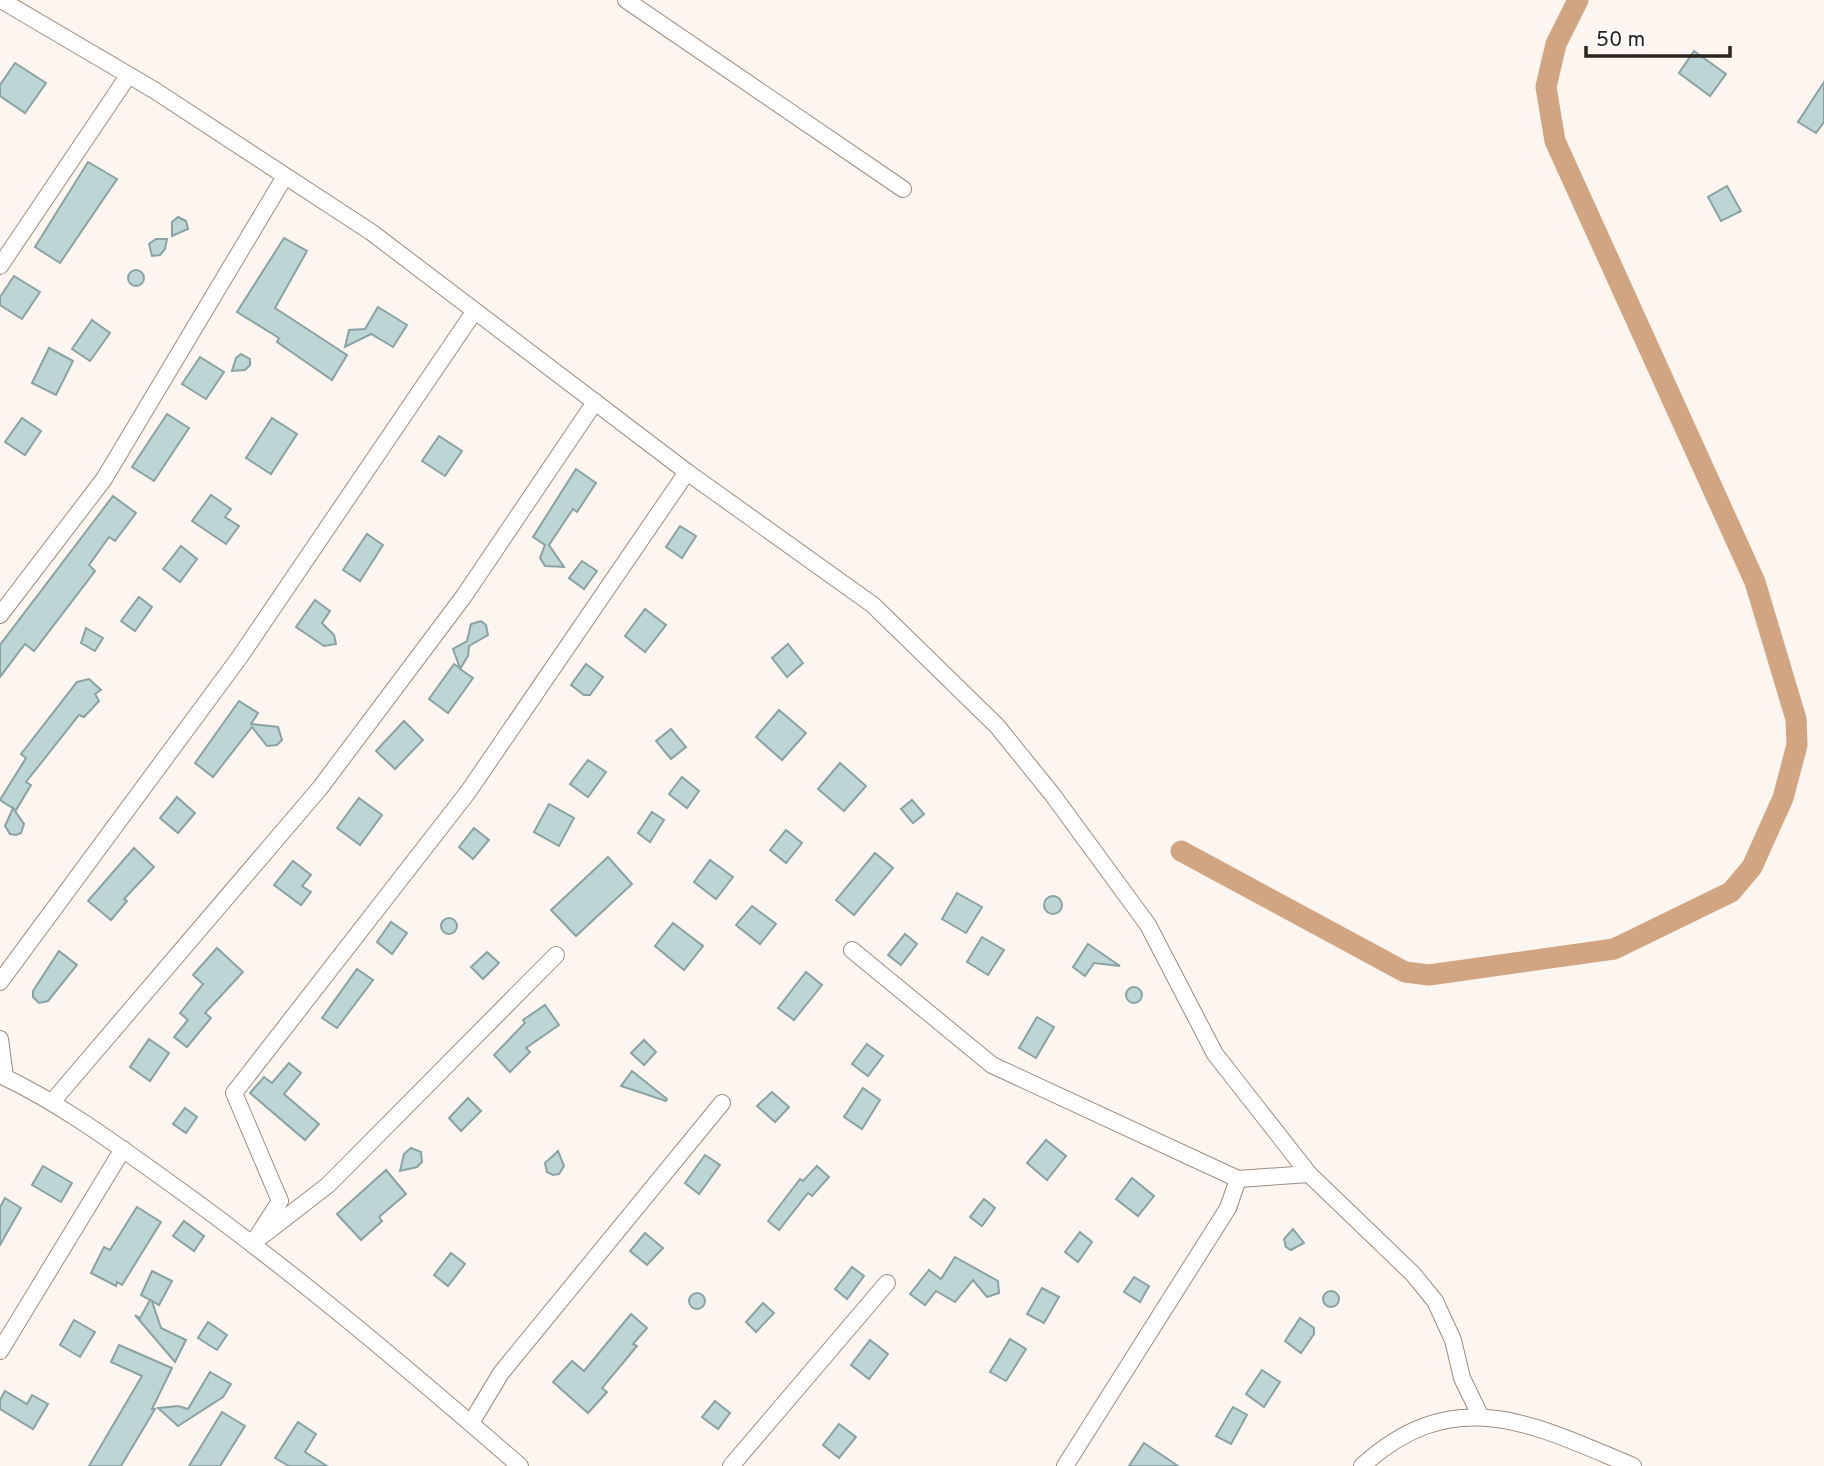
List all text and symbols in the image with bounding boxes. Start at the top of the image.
scale bar [1586,14,1730,58]
text: 50 m [1596,27,1645,54]

